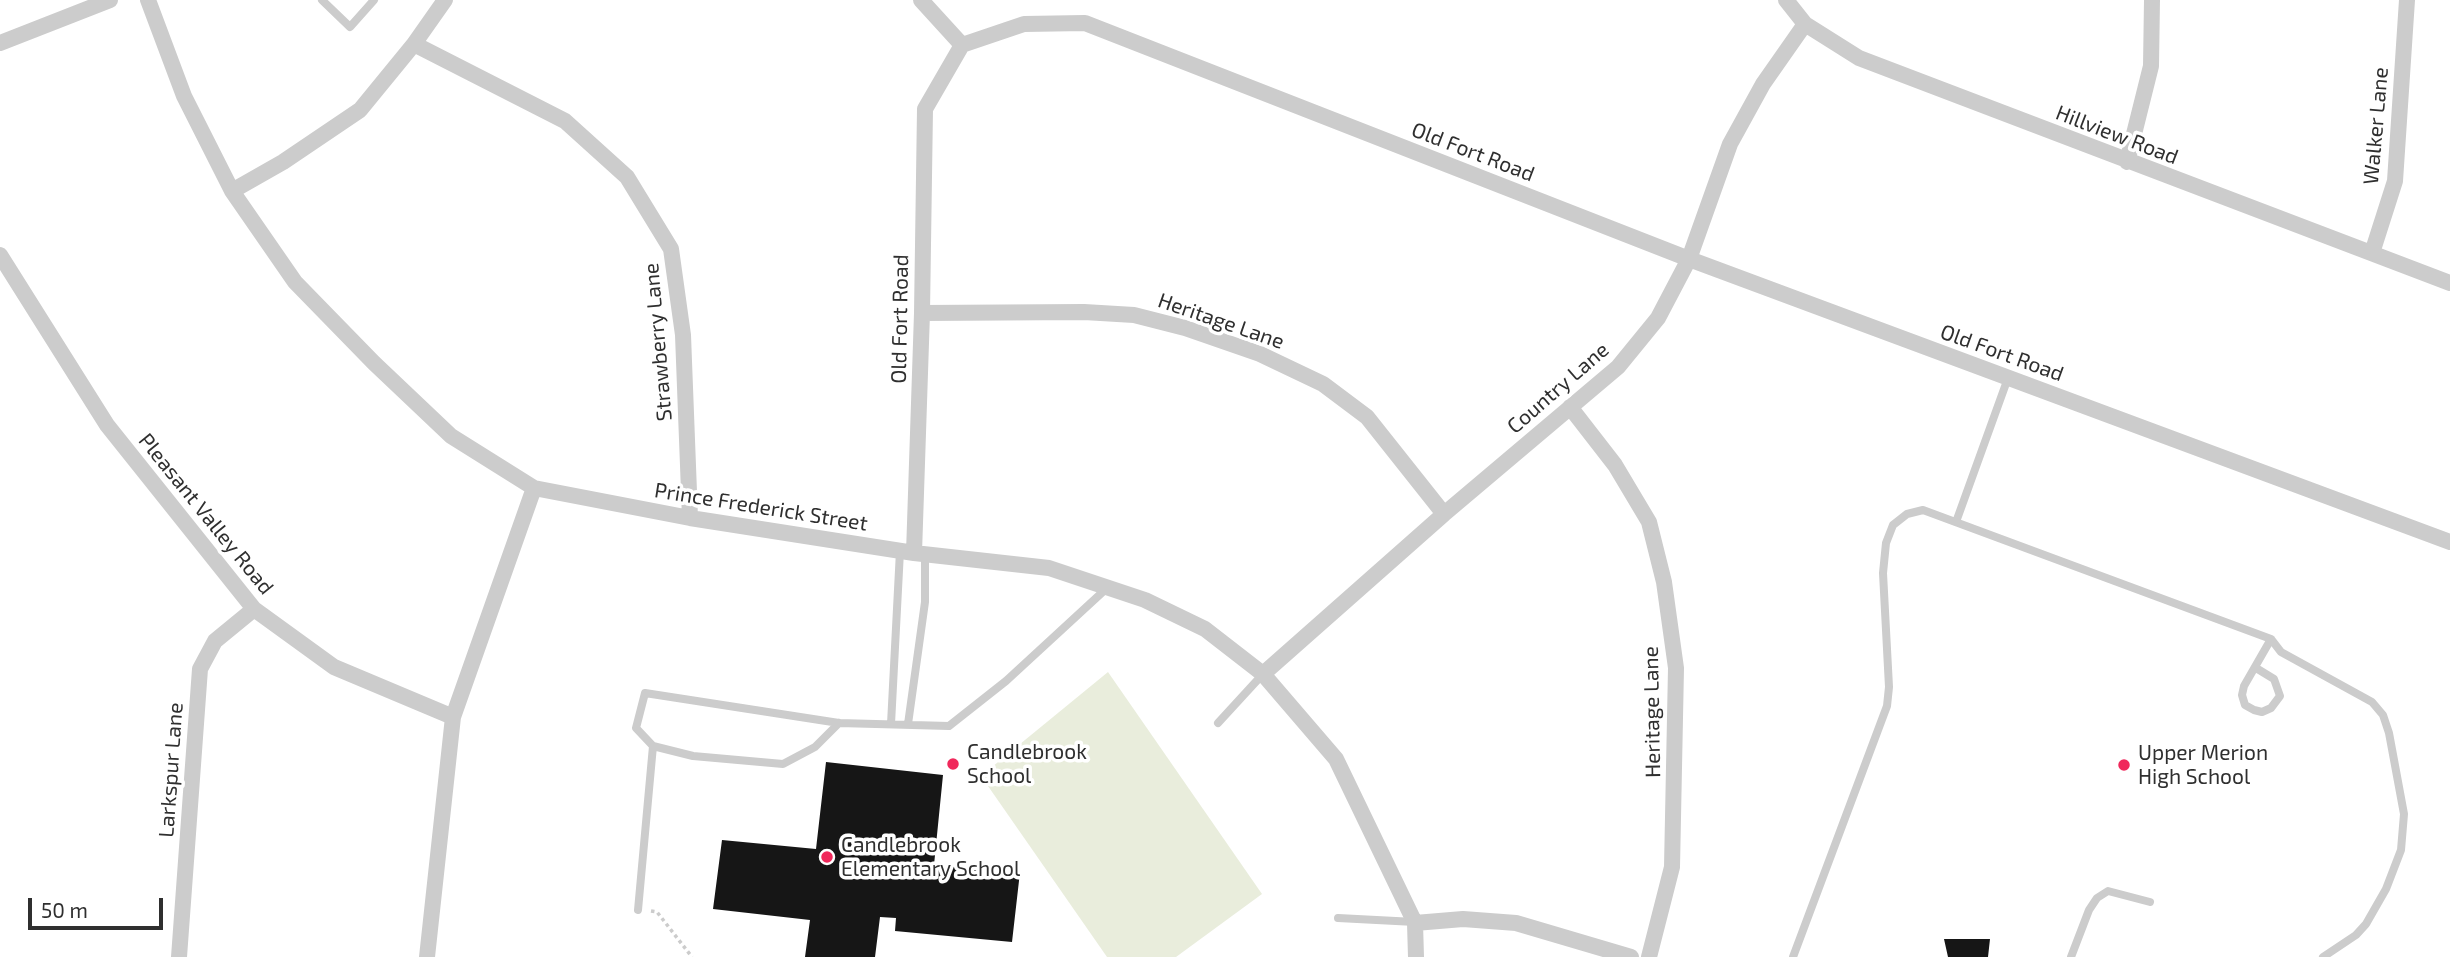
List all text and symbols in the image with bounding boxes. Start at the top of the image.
street label: Walker Lane [2358,66,2394,186]
street label: Hillview Road [2052,100,2182,170]
street label: Old Fort Road [1408,117,1538,187]
street label: Old Fort Road [886,254,914,384]
street label: Strawberry Lane [639,262,677,422]
street label: Heritage Lane [1155,288,1287,354]
street label: Old Fort Road [1937,319,2067,387]
street label: Country Lane [1502,337,1614,439]
street label: Pleasant Valley Road [133,428,279,600]
street label: Prince Frederick Street [653,478,869,536]
street label: Heritage Lane [1638,646,1666,778]
street label: Larkspur Lane [154,702,188,838]
place label: Candlebrook School [967,739,1087,789]
place label: Upper Merion High School [2138,740,2268,790]
marker: Candlebrook School [945,756,961,772]
marker: Upper Merion High School [2116,757,2132,773]
place label: Candlebrook Elementary School [841,832,1020,882]
marker: Candlebrook Elementary School [819,849,835,865]
scale bar [32,884,166,928]
text: 50 m [41,897,88,922]

